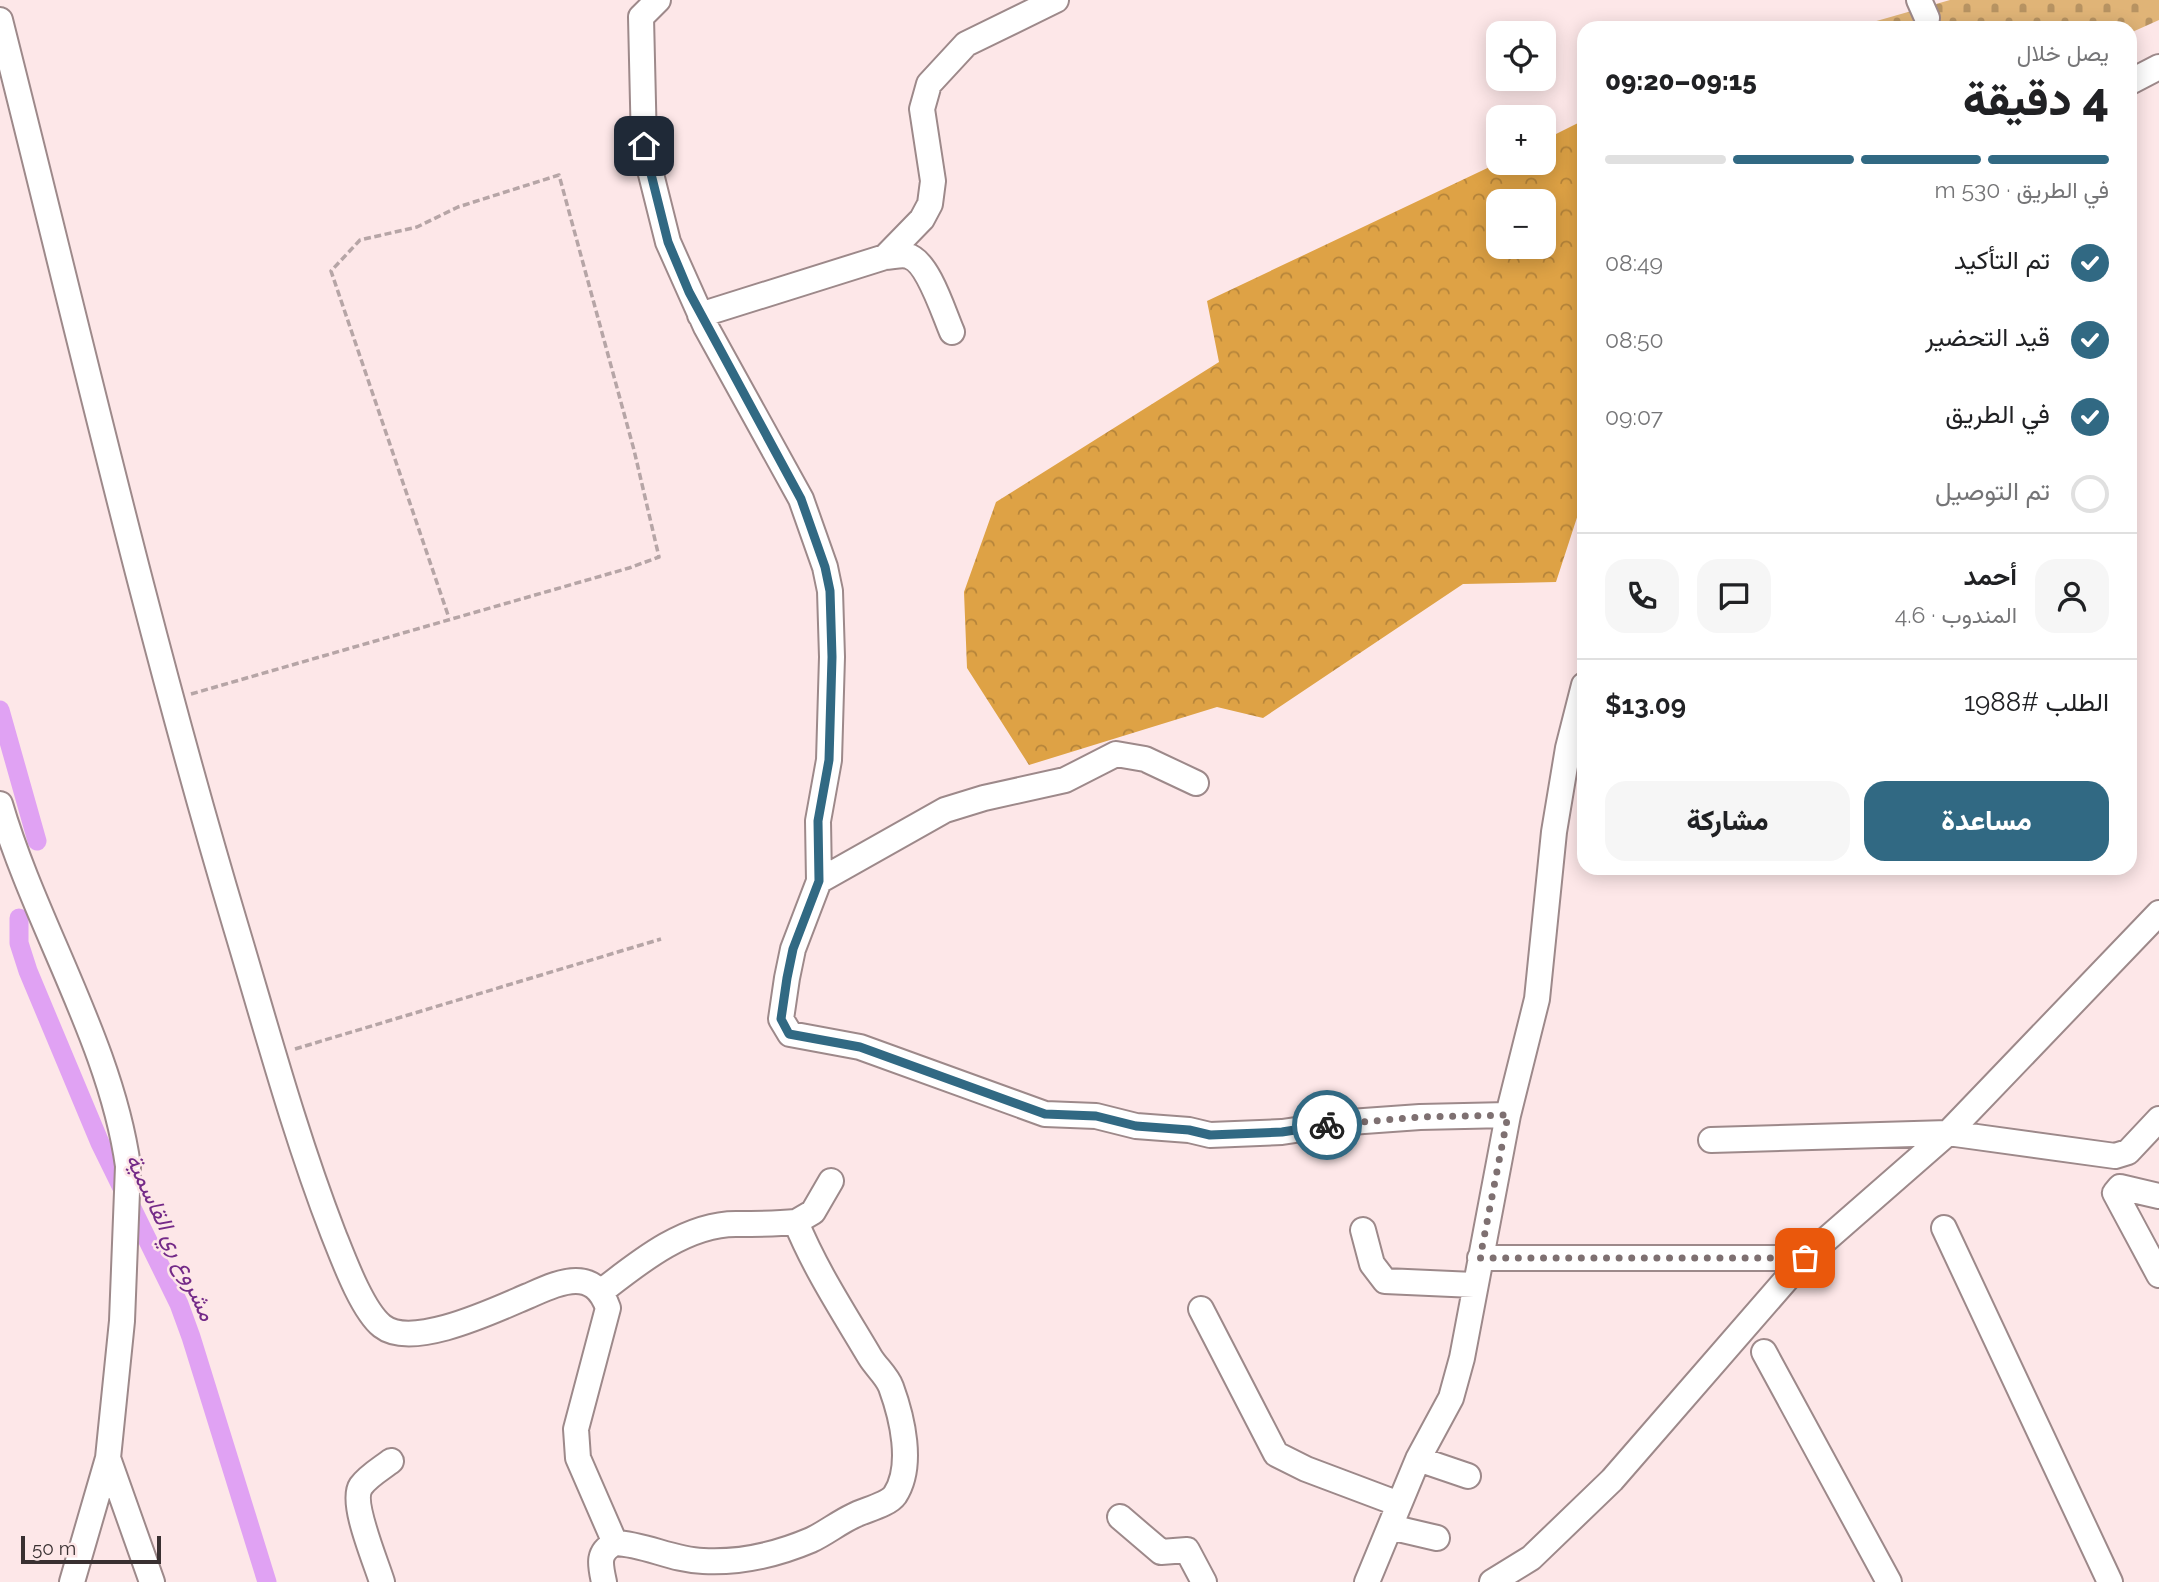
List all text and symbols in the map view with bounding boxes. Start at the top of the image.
map controls [1486,21,1556,259]
button: locate [1486,21,1556,91]
text: يصل خلال [2017,39,2109,66]
text: 09:15–09:20 [1605,66,1757,96]
text: 4 دقيقة [1963,72,2109,126]
button: + [1486,105,1556,175]
pin [614,116,674,176]
icon: home [625,127,663,165]
text: في الطريق · 530 m [1934,176,2109,203]
button: − [1486,189,1556,259]
icon: check [2071,244,2109,282]
text: تم التأكيد [1954,245,2050,275]
text: 08:49 [1605,249,1663,276]
icon: check [2071,321,2109,359]
text: قيد التحضير [1925,322,2050,352]
text: 08:50 [1605,326,1664,353]
icon: check [2071,398,2109,436]
text: في الطريق [1945,399,2050,429]
text: 09:07 [1605,403,1663,430]
text: تم التوصيل [1935,476,2050,506]
button: phone [1605,559,1679,633]
button: chat [1697,559,1771,633]
button: person [2035,559,2109,633]
text: أحمد [1964,561,2017,591]
text: المندوب · 4.6 [1895,601,2017,628]
text: الطلب #1988 [1964,687,2109,717]
text: $13.09 [1605,690,1686,720]
button: مشاركة [1605,781,1850,861]
button: مساعدة [1864,781,2109,861]
courier [1292,1090,1362,1160]
icon: bike [1308,1106,1346,1144]
water label: مشروع ري القاسمية [115,1149,222,1328]
pin [1775,1228,1835,1288]
icon: bag [1786,1239,1824,1277]
scale bar [21,1533,161,1565]
text: 50 m [32,1537,76,1559]

